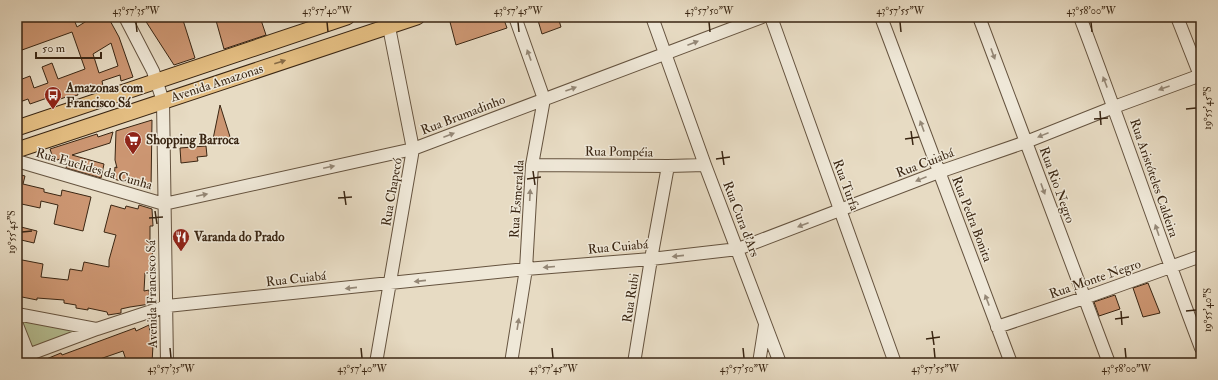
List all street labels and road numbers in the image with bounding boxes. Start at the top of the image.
street label: Avenida Amazonas [168,60,266,106]
street label: Rua Brumadinho [419,92,507,138]
street label: Rua Aristóteles Caldeira [1126,117,1182,240]
street label: Rua Pompéia [585,143,654,162]
street label: Rua Cuiabá [894,144,957,181]
street label: Rua Euclides da Cunha [34,145,155,193]
street label: Rua Rio Negro [1036,145,1078,225]
street label: Rua Chapecó [378,157,407,228]
street label: Rua Turfa [829,157,863,213]
street label: Rua Esmeralda [506,159,528,239]
street label: Rua Pedra Bonita [948,174,996,265]
street label: Rua Cura d'Ars [719,179,763,260]
street label: Rua Cuiabá [587,236,650,258]
street label: Avenida Francisco Sá [143,239,161,349]
street label: Rua Monte Negro [1047,256,1143,302]
street label: Rua Cuiabá [265,268,328,290]
street label: Rua Rubi [619,272,643,324]

